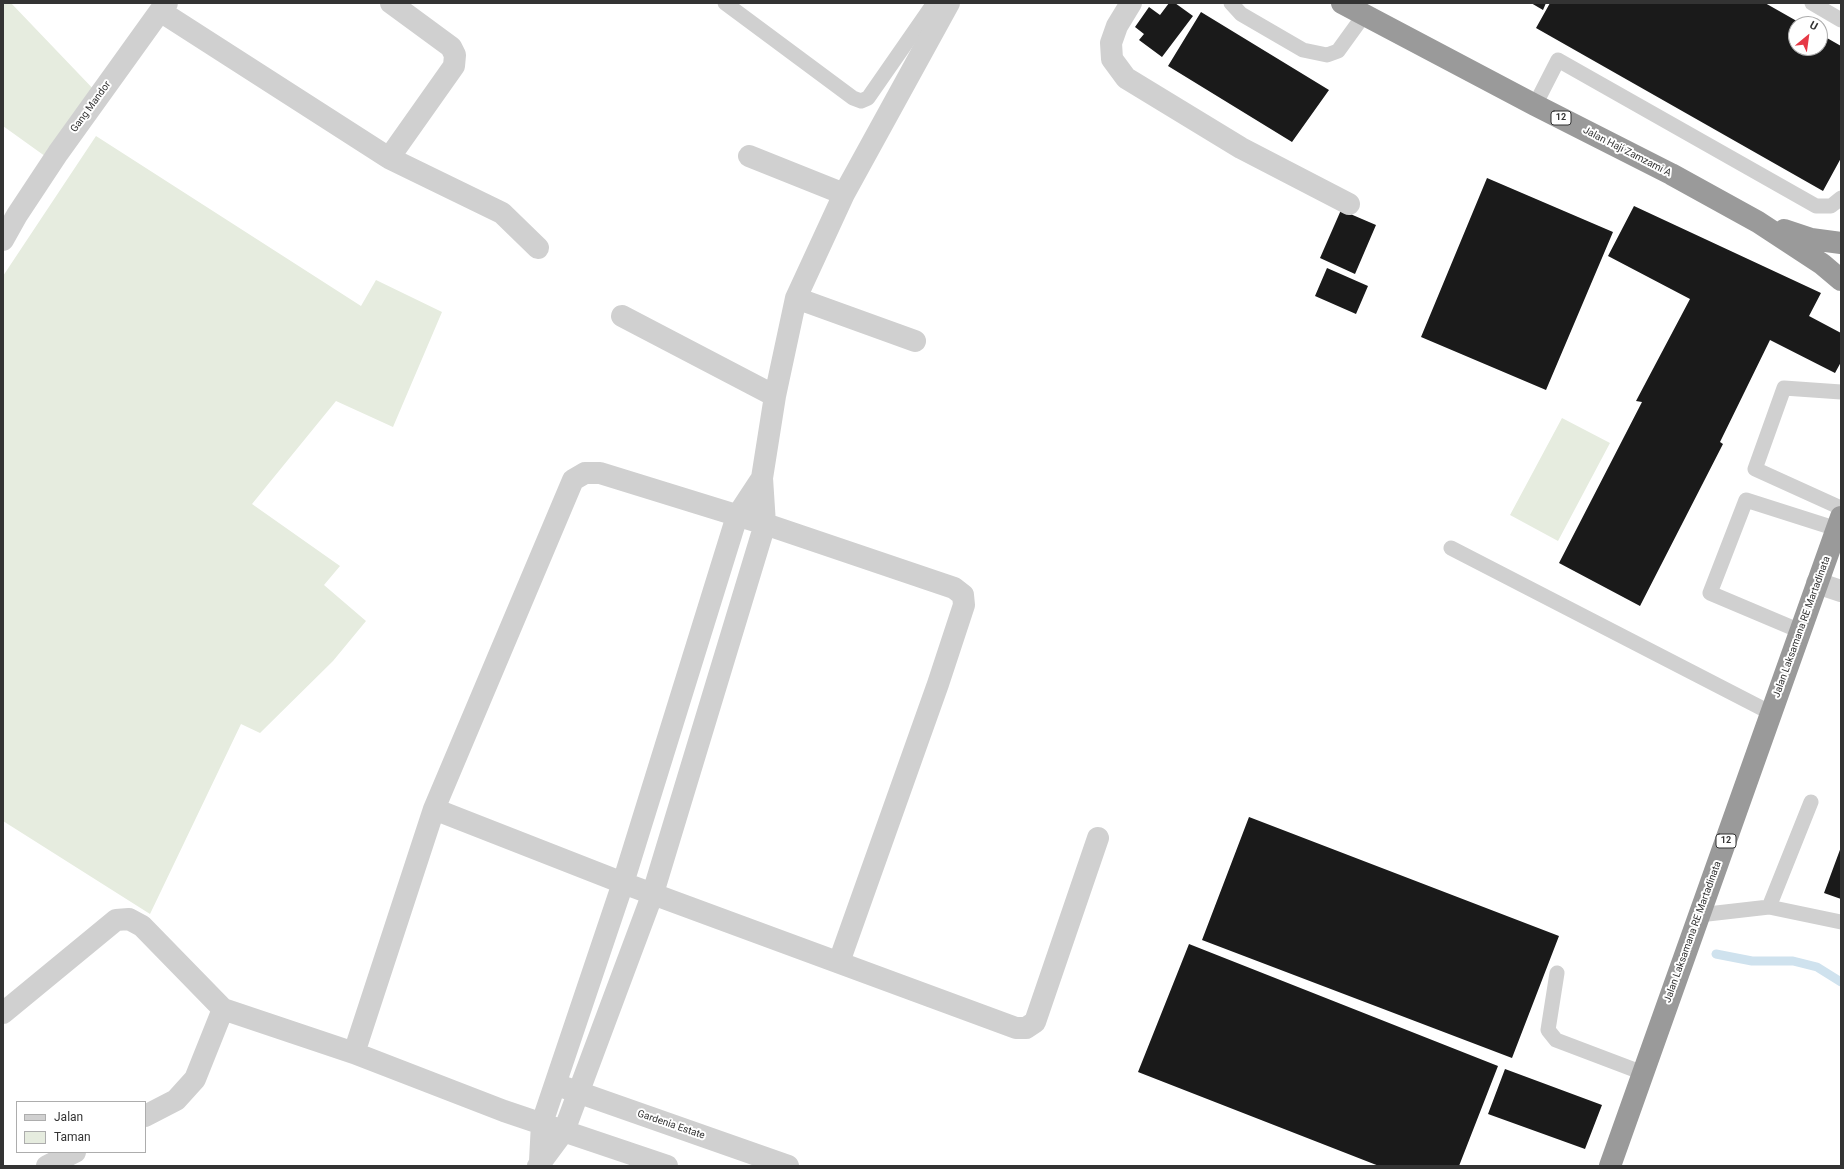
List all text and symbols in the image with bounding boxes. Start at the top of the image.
north arrow [1788,16,1828,56]
text: U [1807,18,1820,33]
street label: Gang Mandor [68,79,114,135]
road number: 12 [1551,111,1571,125]
street label: Jalan Haji Zamzami A [1581,125,1673,179]
street label: Jalan Laksamana RE Martadinata [1771,555,1833,699]
road number: 12 [1716,834,1736,848]
street label: Jalan Laksamana RE Martadinata [1662,860,1724,1004]
legend [16,1101,146,1153]
street label: Gardenia Estate [636,1108,706,1142]
text: Jalan [54,1110,83,1124]
text: Taman [54,1130,91,1144]

